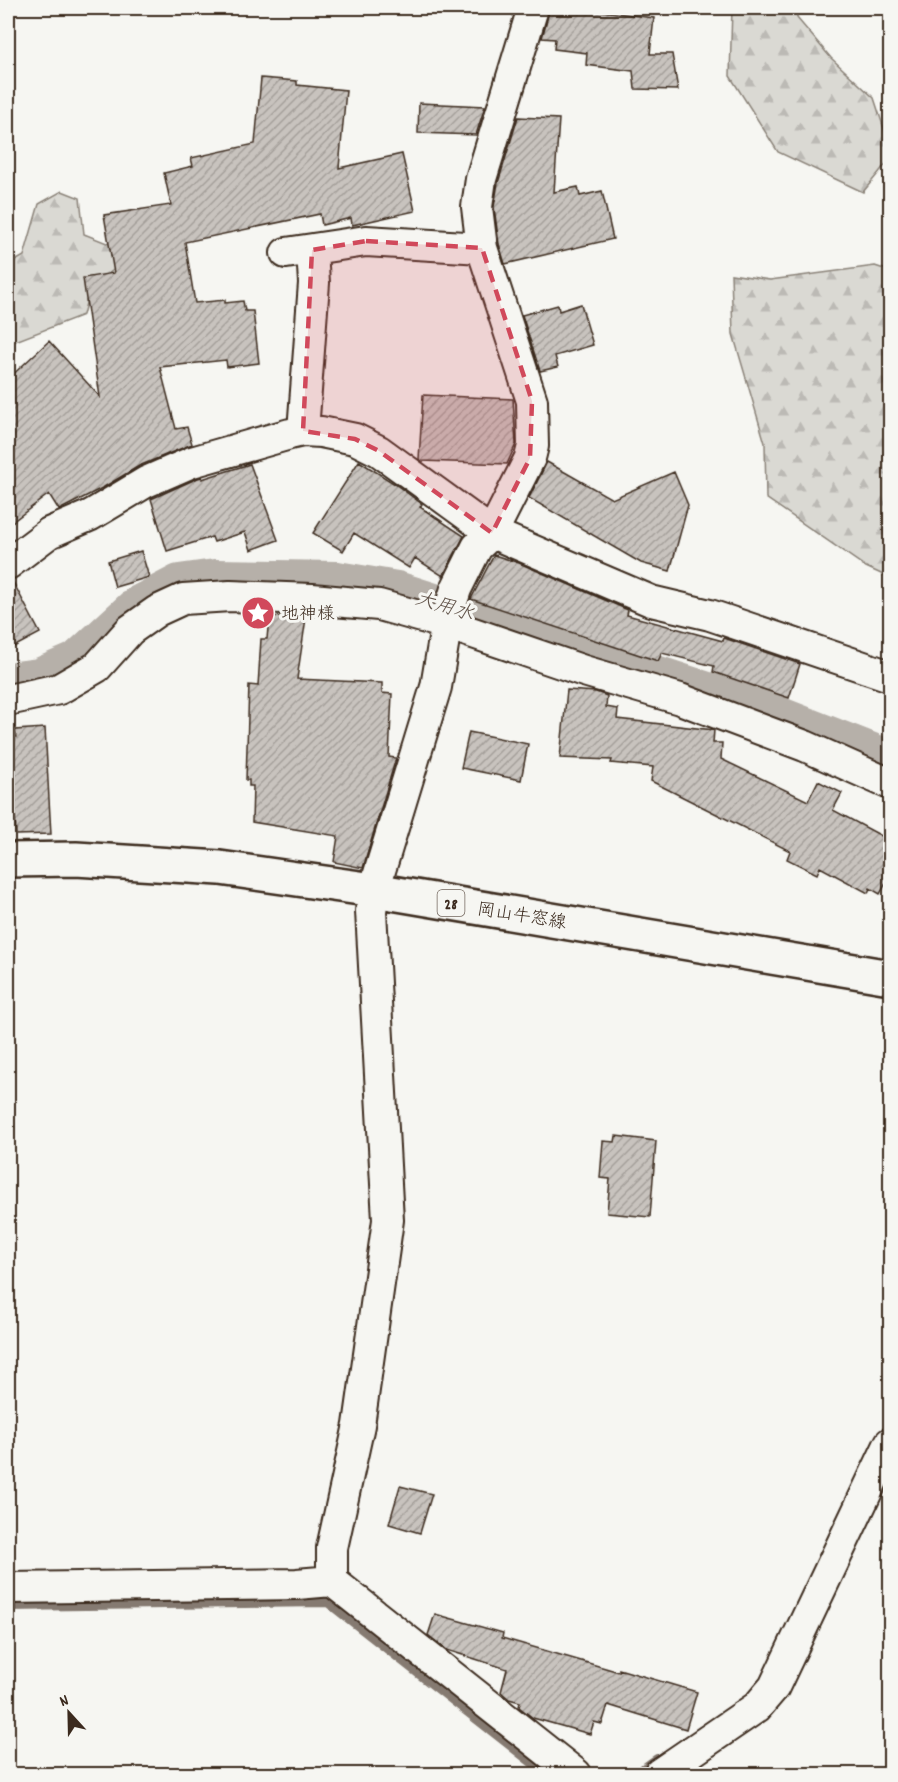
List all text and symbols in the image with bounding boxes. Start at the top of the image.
water label: 大用水 [411,586,477,630]
place icon: 地神様 [240,595,276,631]
place label: 地神様 [281,603,335,628]
road number: 28 [438,890,464,916]
street label: 岡山牛窓線 [475,898,568,937]
north arrow [39,1683,99,1743]
text: N [56,1689,72,1714]

